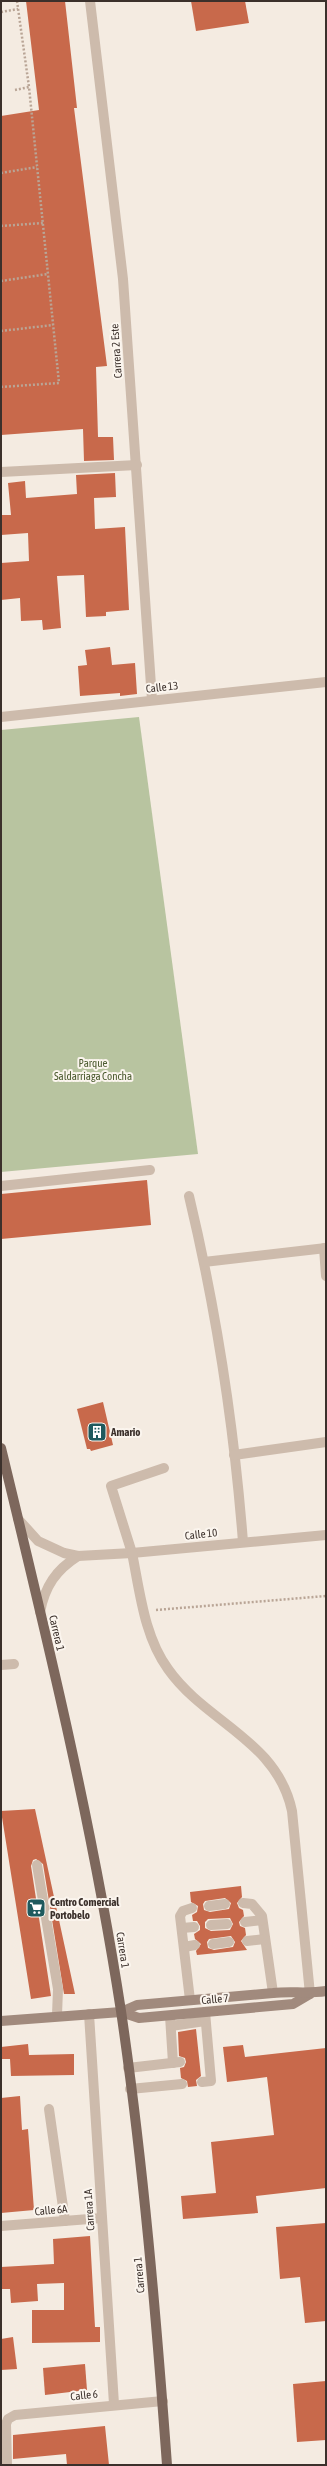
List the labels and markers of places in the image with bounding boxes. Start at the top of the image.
building icon: Amario [86,1421,108,1443]
place label: Amario [110,1426,140,1438]
place label: Centro Comercial Portobelo [50,1896,120,1921]
supermarket icon: Centro Comercial Portobelo [25,1897,47,1919]

